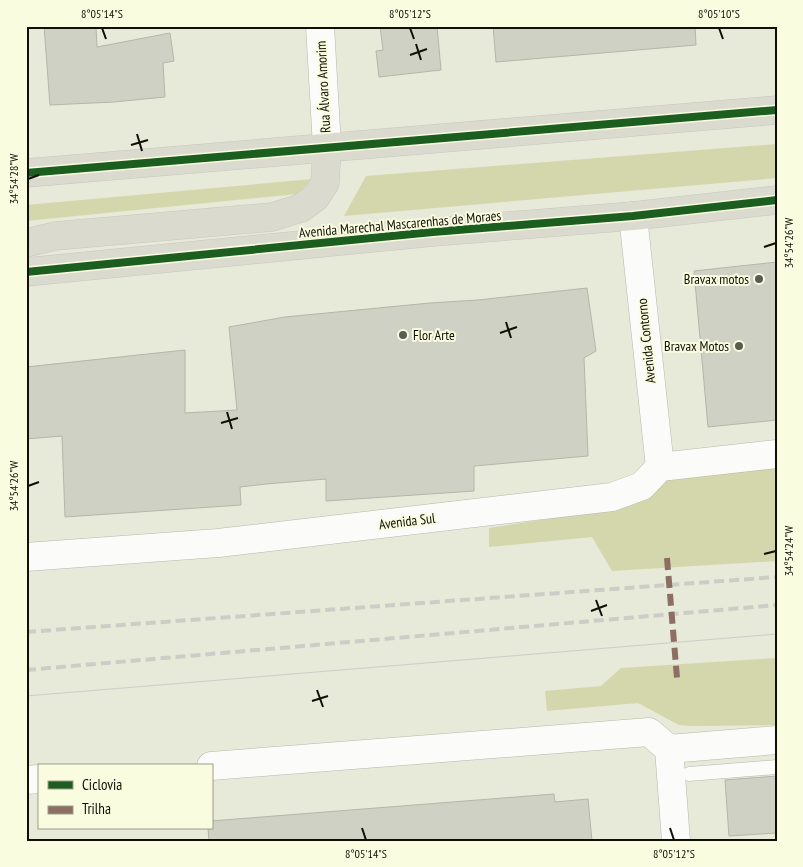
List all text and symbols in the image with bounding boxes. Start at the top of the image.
text: 8°05'14"S [81,6,123,21]
text: 8°05'12"S [389,6,431,21]
text: 8°05'10"S [698,6,740,21]
street label: Rua Álvaro Amorim [312,41,334,133]
text: 34°54'28"W [6,154,21,204]
street label: Avenida Marechal Mascarenhas de Moraes [298,206,502,242]
text: 34°54'26"W [781,218,796,268]
place label: Bravax motos [684,270,749,288]
marker: Bravax motos [753,273,765,285]
street label: Avenida Contorno [633,298,659,384]
place label: Flor Arte [413,326,455,344]
marker: Flor Arte [397,329,409,341]
place label: Bravax Motos [664,337,729,355]
marker: Bravax Motos [733,340,745,352]
text: 34°54'26"W [6,461,21,511]
street label: Avenida Sul [378,509,437,533]
text: 34°54'24"W [781,526,796,576]
legend [38,764,212,830]
text: Ciclovia [82,775,122,794]
text: Trilha [82,799,111,818]
text: 8°05'14"S [345,846,387,861]
text: 8°05'12"S [653,846,695,861]

